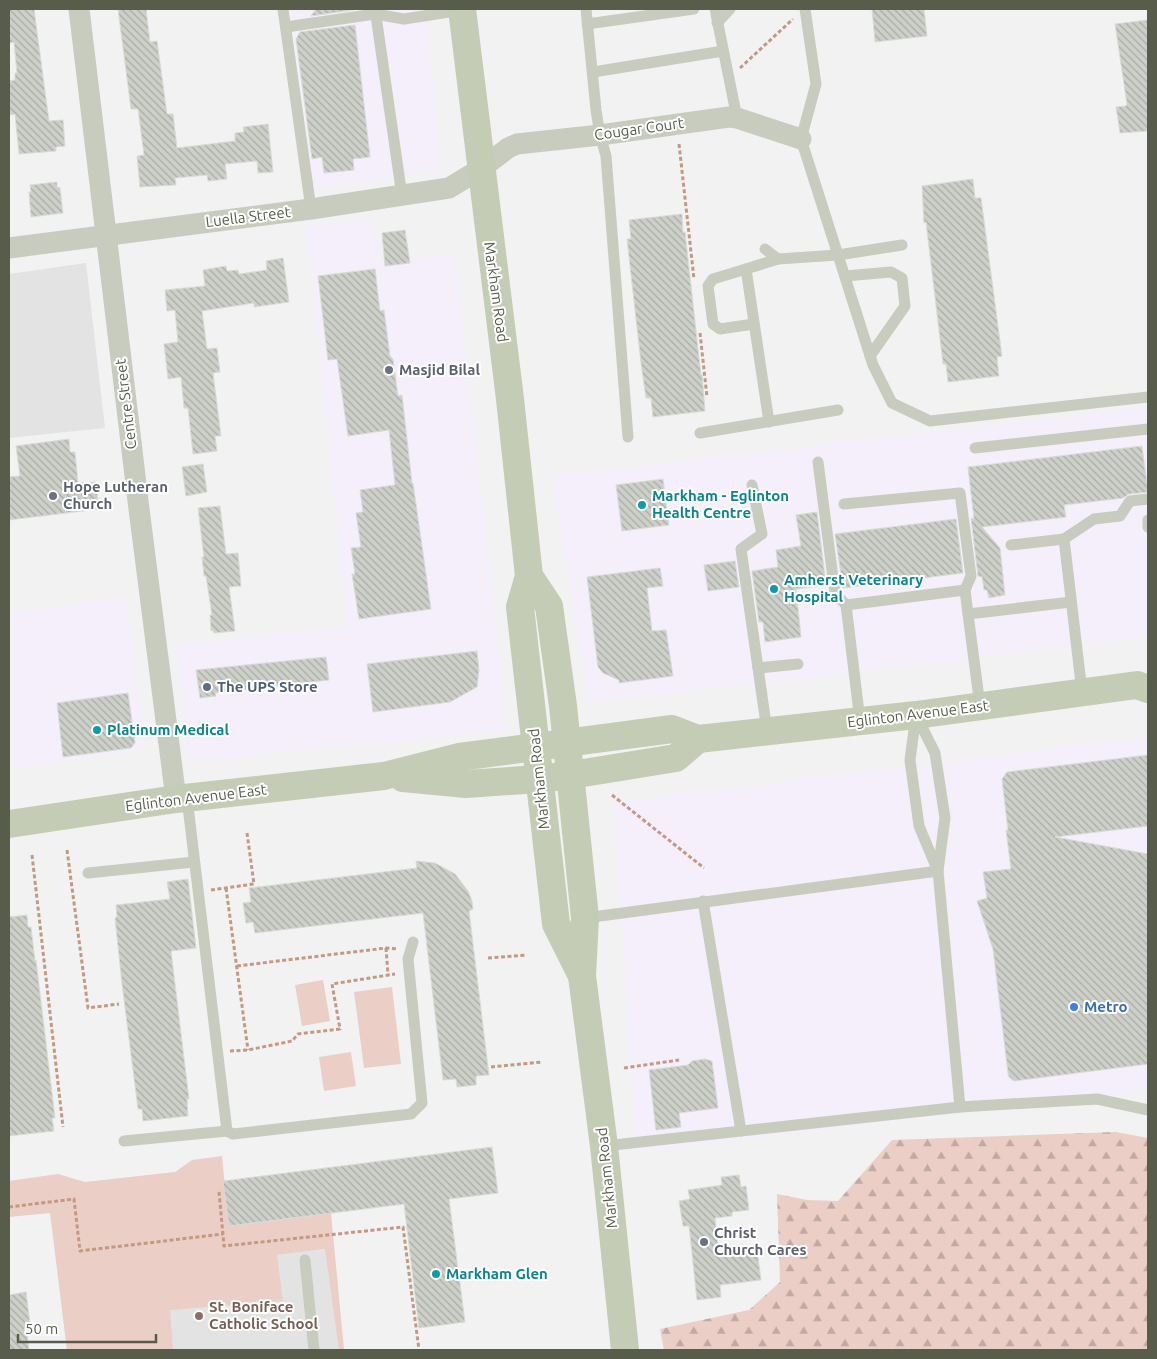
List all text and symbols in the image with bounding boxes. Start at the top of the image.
street label: Cougar Court [593,114,685,143]
street label: Luella Street [205,203,291,230]
street label: Markham Road [481,241,512,343]
street label: Centre Street [111,358,139,450]
place label: Masjid Bilal [399,361,480,378]
marker: Masjid Bilal [383,364,395,376]
place label: Hope Lutheran Church [63,478,168,512]
place label: Markham - Eglinton Health Centre [652,487,789,521]
marker: Hope Lutheran Church [47,490,59,502]
marker: Markham - Eglinton Health Centre [636,499,648,511]
place label: Amherst Veterinary Hospital [784,571,923,605]
marker: Amherst Veterinary Hospital [768,583,780,595]
place label: The UPS Store [217,678,318,695]
marker: The UPS Store [201,681,213,693]
street label: Eglinton Avenue East [846,696,990,731]
place label: Platinum Medical [107,721,229,738]
marker: Platinum Medical [91,724,103,736]
street label: Markham Road [525,728,552,830]
street label: Eglinton Avenue East [124,780,268,815]
place label: Metro [1084,998,1128,1015]
marker: Metro [1068,1001,1080,1013]
street label: Markham Road [593,1127,620,1229]
place label: Christ Church Cares [714,1224,807,1258]
marker: Christ Church Cares [698,1236,710,1248]
place label: Markham Glen [446,1265,548,1282]
marker: Markham Glen [430,1268,442,1280]
place label: St. Boniface Catholic School [209,1298,318,1332]
marker: St. Boniface Catholic School [193,1310,205,1322]
scale bar [18,1312,155,1344]
text: 50 m [25,1320,58,1337]

